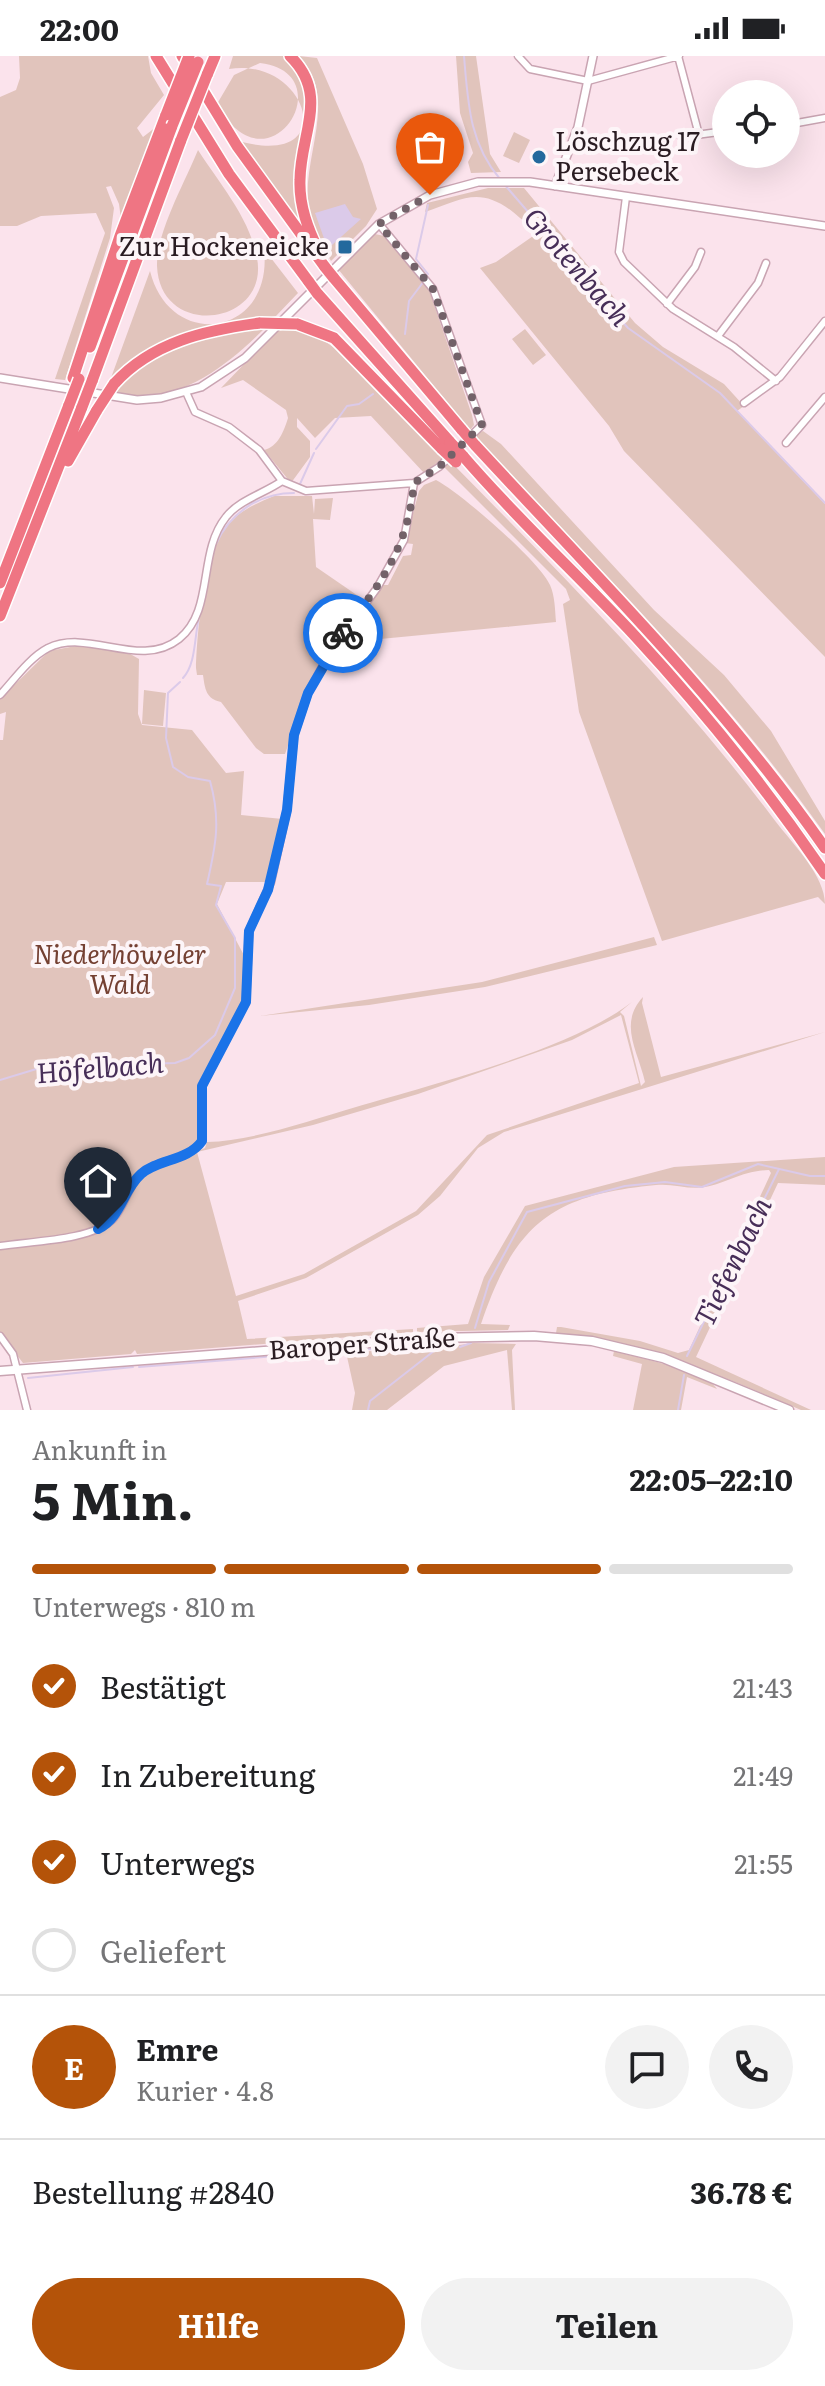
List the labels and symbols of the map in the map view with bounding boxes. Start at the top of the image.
pin [396,113,464,195]
place label: Löschzug 17 Persebeck [555,120,700,189]
marker: Löschzug 17 Persebeck [530,148,548,166]
water label: Grotenbach [515,197,642,335]
place label: Zur Hockeneicke [119,225,329,264]
marker: Zur Hockeneicke [336,238,354,256]
courier [303,593,383,673]
park label: Niederhöweler Wald [33,933,207,1002]
water label: Höfelbach [34,1039,166,1092]
pin [64,1147,132,1229]
water label: Tiefenbach [682,1189,781,1333]
street label: Baroper Straße [267,1316,457,1367]

